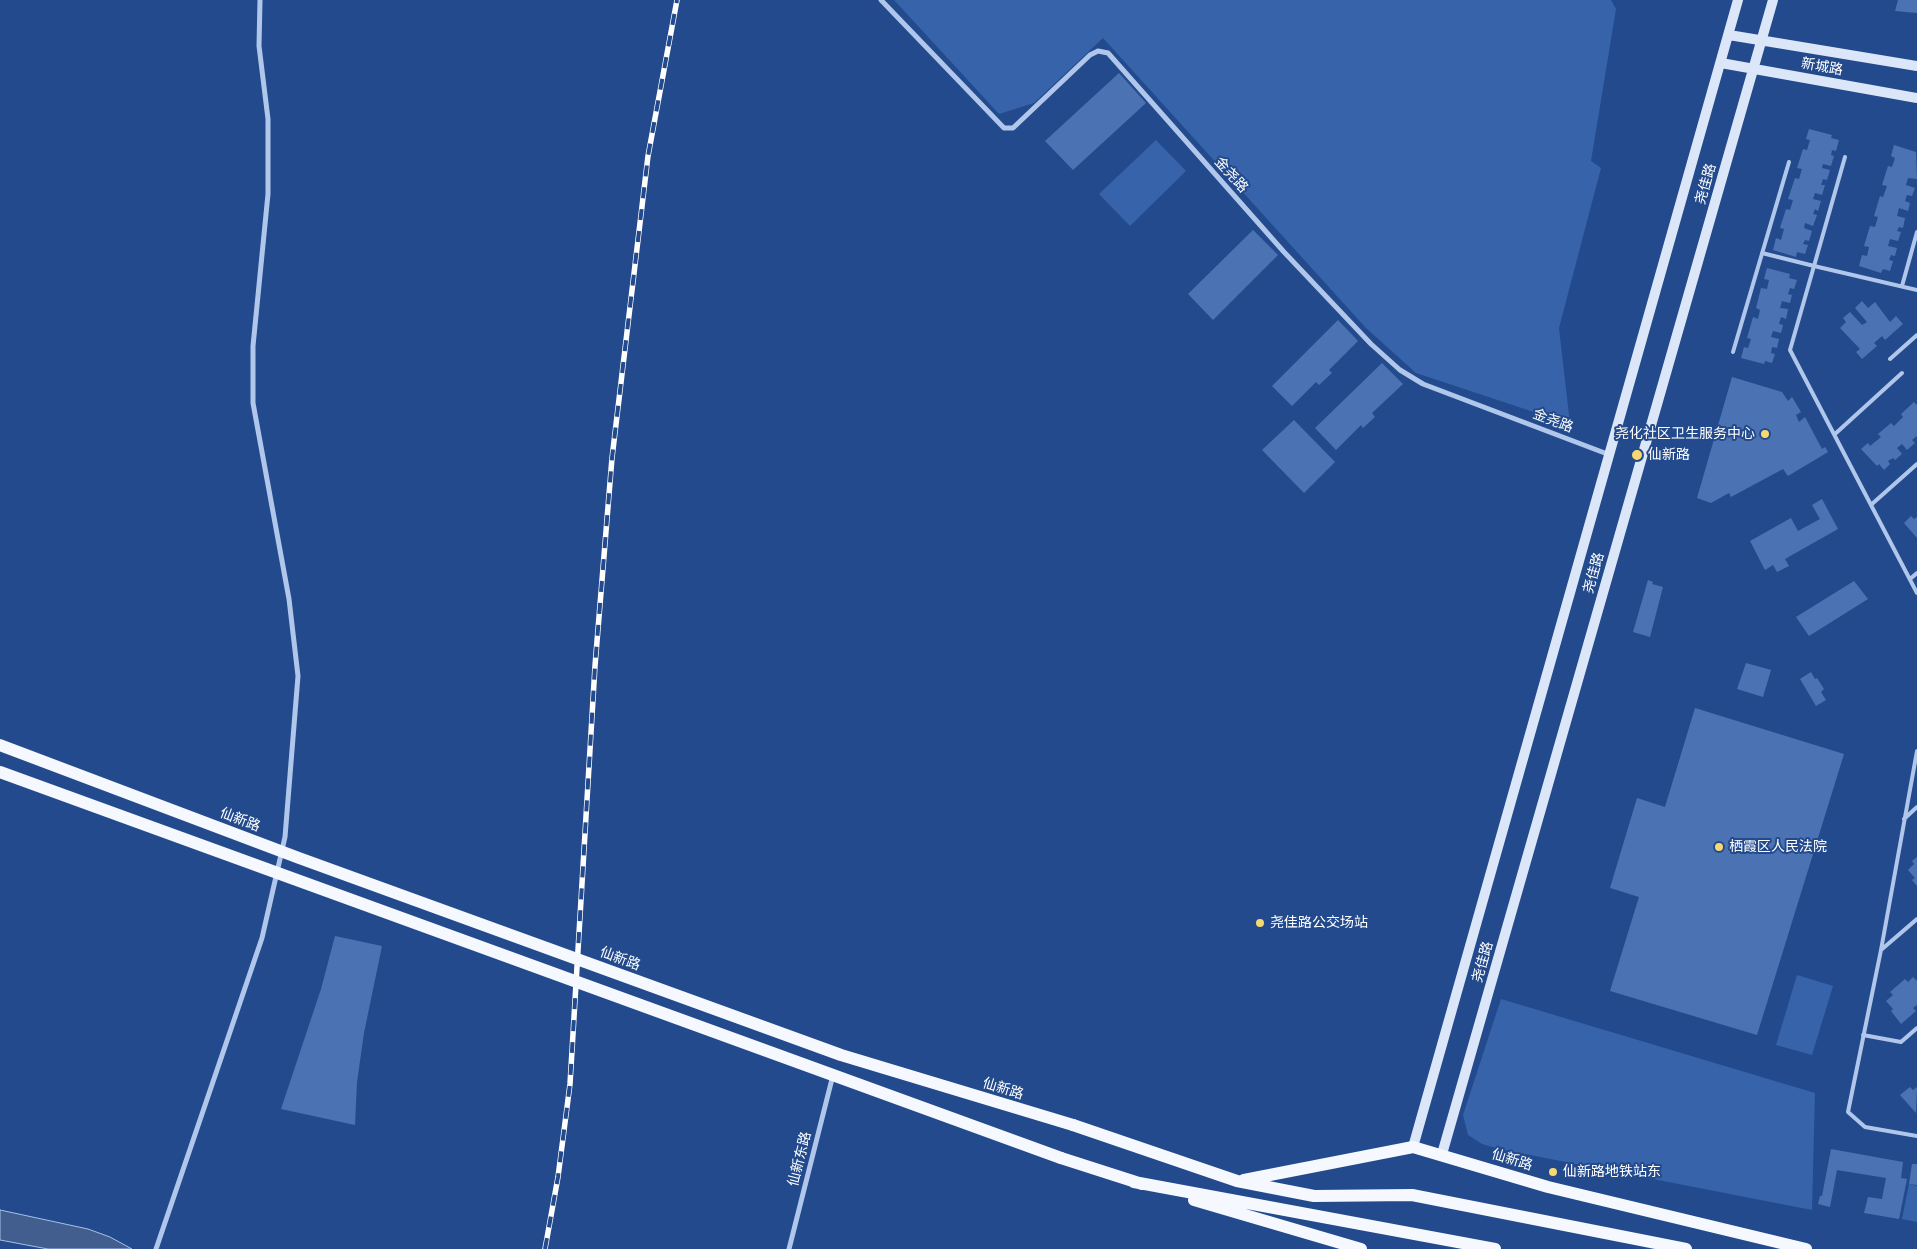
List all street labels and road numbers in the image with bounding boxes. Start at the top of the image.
street label: 新城路 [1800,55,1844,79]
street label: 金尧路 [1211,154,1251,196]
street label: 尧佳路 [1692,161,1720,207]
street label: 金尧路 [1530,406,1576,436]
street label: 尧佳路 [1580,550,1608,596]
street label: 仙新路 [217,805,263,835]
street label: 尧佳路 [1469,939,1497,985]
street label: 仙新路 [597,944,643,974]
street label: 仙新路 [980,1075,1026,1103]
street label: 仙新东路 [785,1130,815,1188]
street label: 仙新路 [1489,1146,1535,1174]

